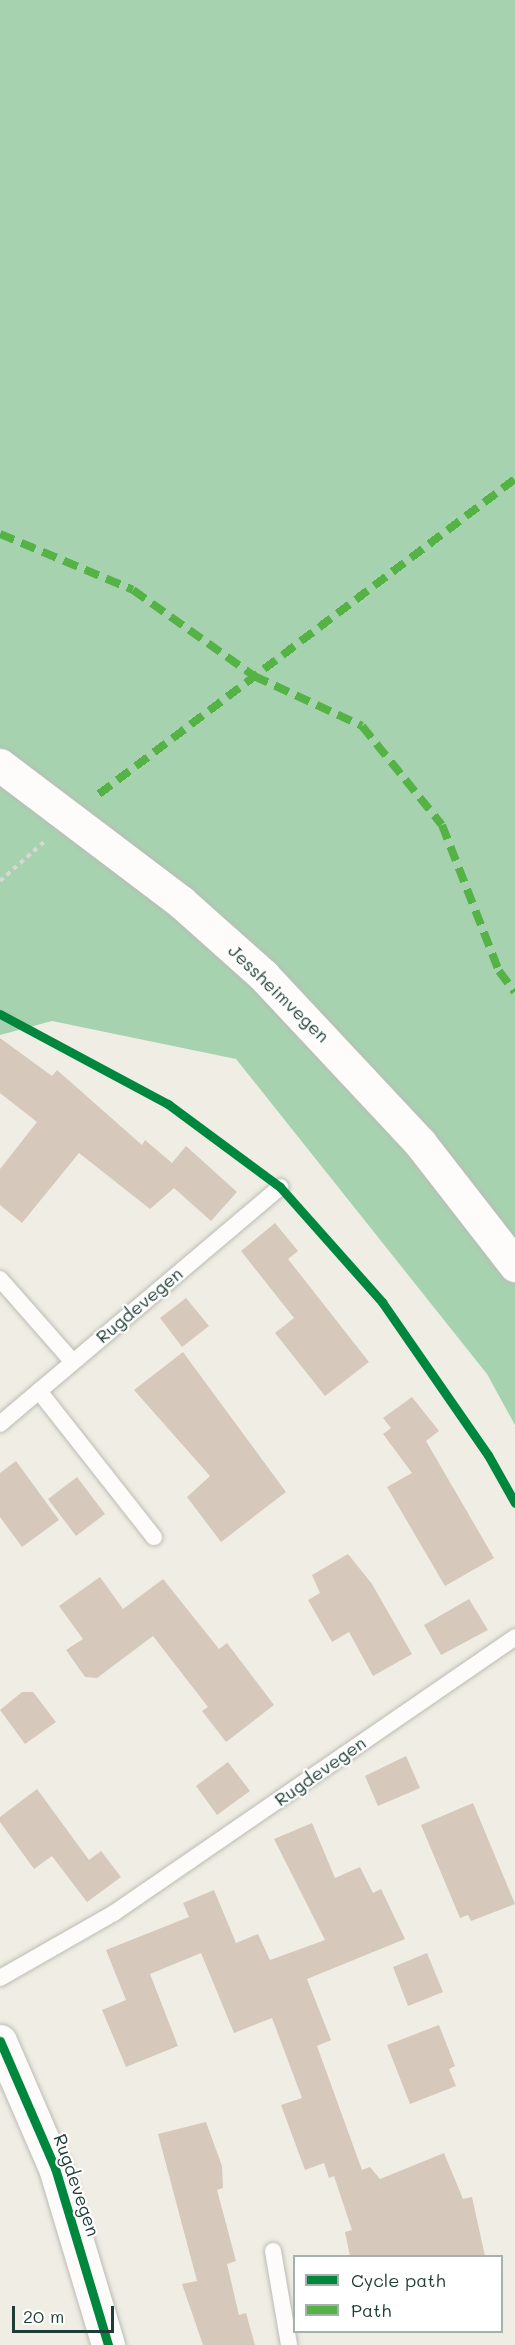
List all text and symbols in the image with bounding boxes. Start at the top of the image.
street label: Jessheimvegen [224,939,334,1047]
street label: Rugdevegen [91,1262,187,1348]
street label: Rugdevegen [270,1732,370,1810]
street label: Rugdevegen [49,2131,105,2239]
legend [293,2255,503,2333]
text: Cycle path [351,2268,446,2292]
scale bar [15,2294,117,2332]
text: Path [351,2298,391,2322]
text: 20 m [23,2304,64,2328]

